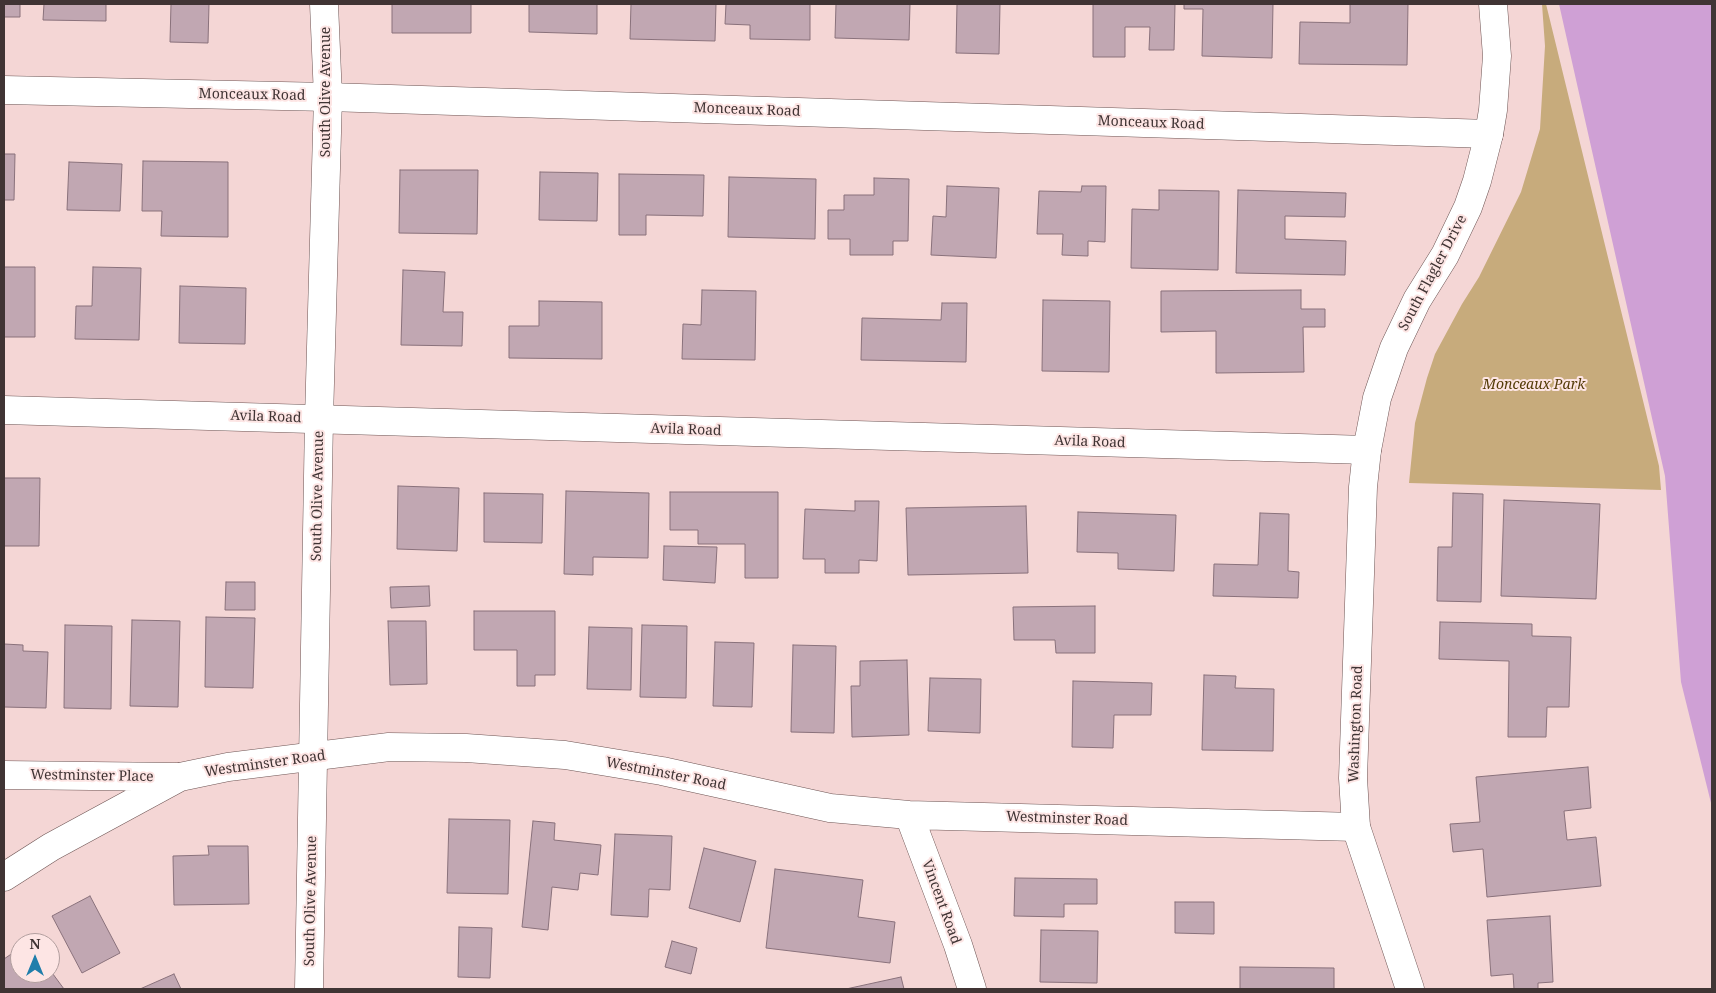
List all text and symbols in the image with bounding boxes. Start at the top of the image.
street label: South Olive Avenue [318,27,334,157]
street label: Monceaux Road [198,86,306,104]
street label: Monceaux Road [693,100,801,120]
street label: Monceaux Road [1097,113,1205,133]
street label: South Flagler Drive [1395,212,1471,334]
park label: Monceaux Park [1483,377,1585,393]
street label: Avila Road [230,407,302,427]
street label: Avila Road [650,420,722,440]
street label: South Olive Avenue [308,431,328,561]
street label: Avila Road [1054,432,1126,452]
street label: Washington Road [1346,665,1366,783]
street label: Westminster Road [203,747,327,781]
street label: Westminster Road [605,754,727,794]
street label: Westminster Place [30,767,154,785]
street label: Westminster Road [1006,808,1128,830]
street label: South Olive Avenue [301,836,321,966]
street label: Vincent Road [918,857,964,947]
north arrow [10,933,60,983]
text: N [29,934,41,953]

